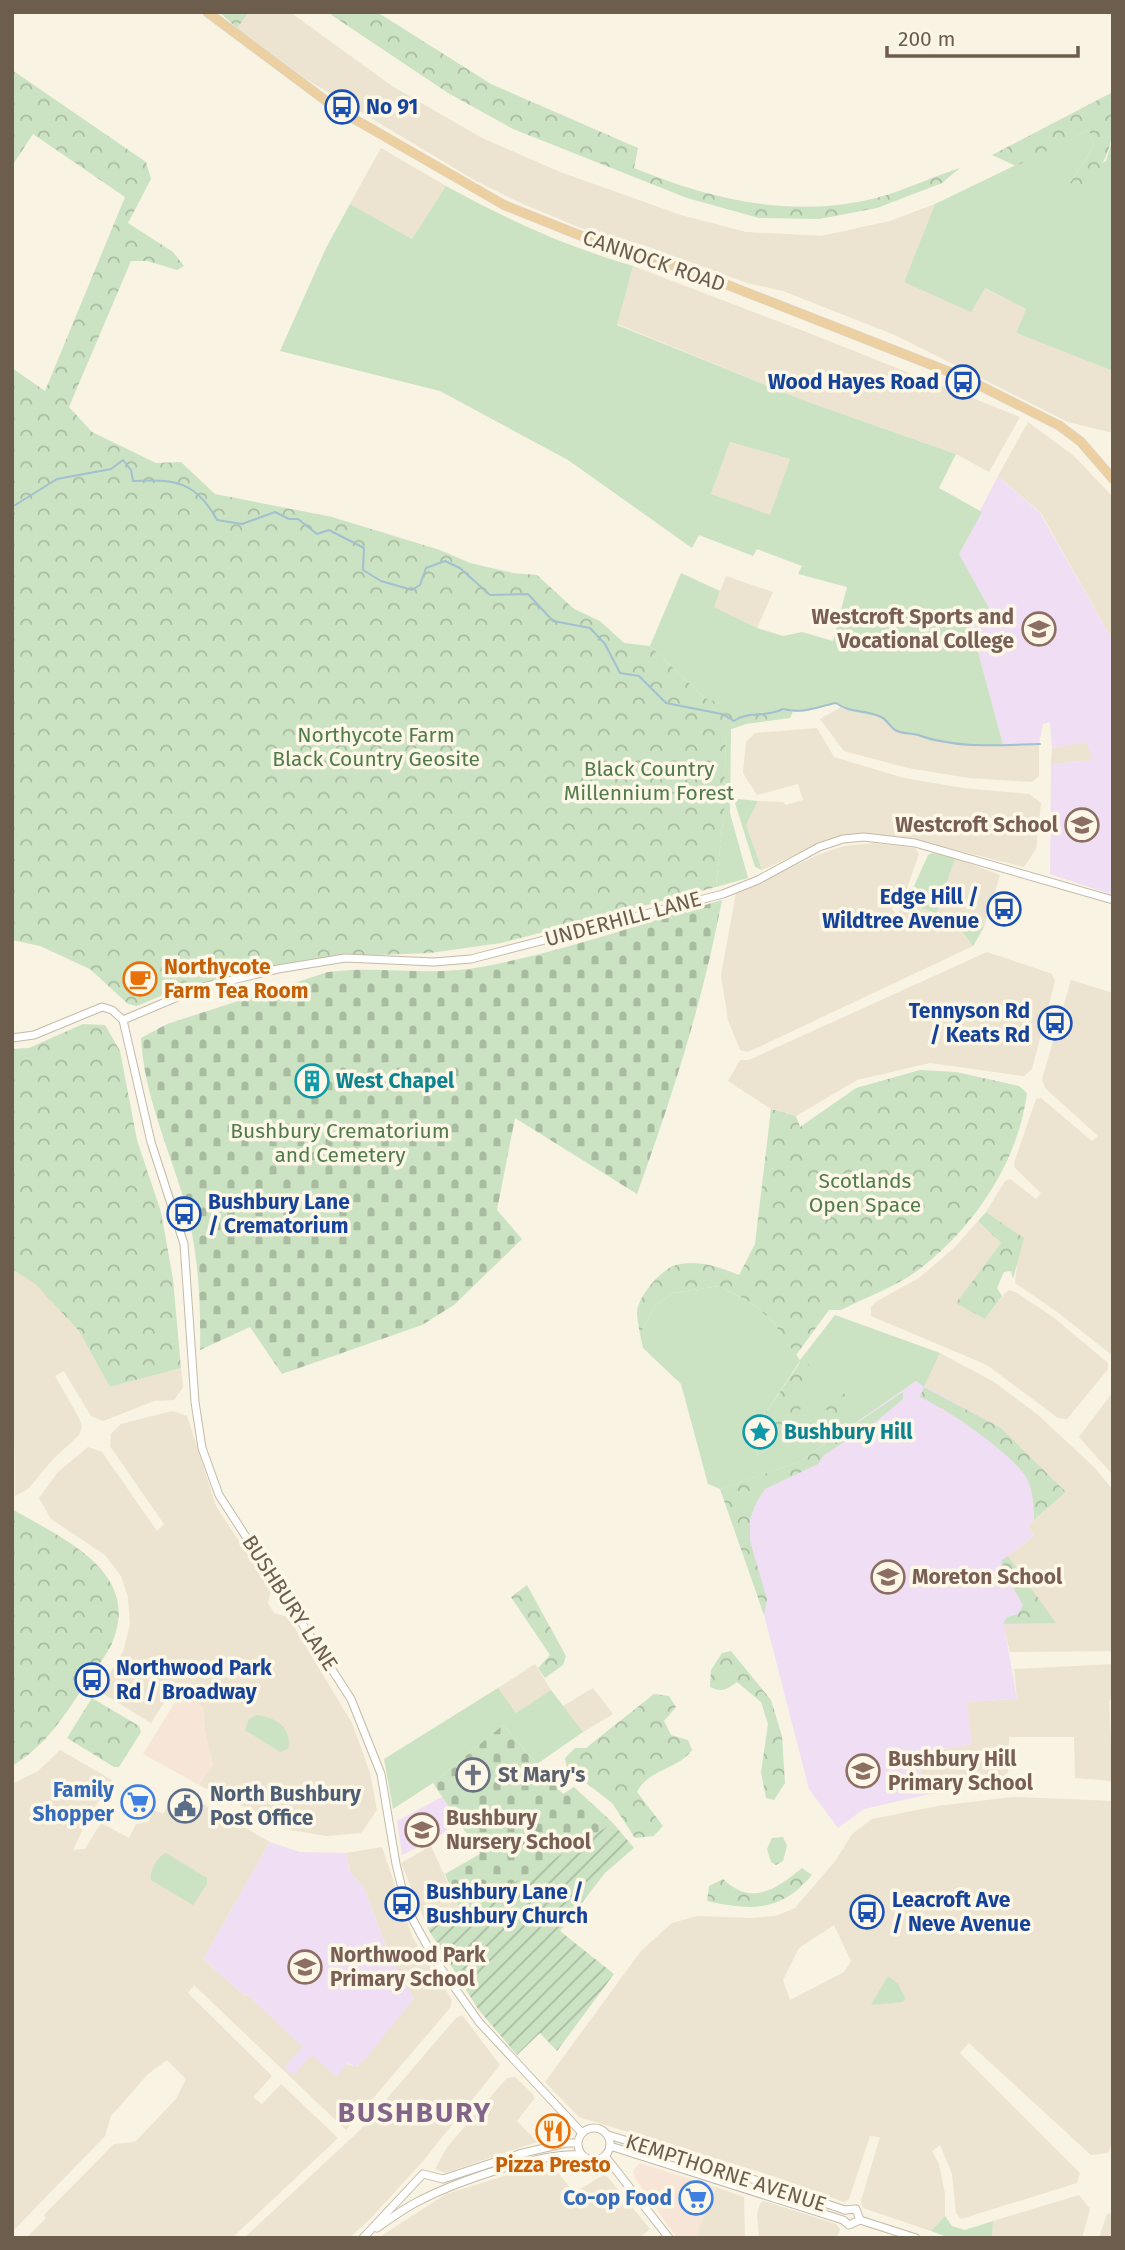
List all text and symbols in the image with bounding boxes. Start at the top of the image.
scale bar [887,14,1078,58]
text: 200 m [898,26,955,52]
bus stop icon: No 91 [323,88,361,126]
place label: No 91 [366,94,418,120]
street label: CANNOCK ROAD [579,224,729,298]
bus stop icon: Wood Hayes Road [944,363,982,401]
place label: Wood Hayes Road [768,369,939,395]
place label: Westcroft Sports and Vocational College [812,604,1014,654]
school or university icon: Westcroft Sports and Vocational College [1020,610,1058,648]
park label: Northycote Farm Black Country Geosite [272,722,480,772]
park label: Black Country Millennium Forest [564,756,735,806]
school or university icon: Westcroft School [1063,806,1101,844]
place label: Westcroft School [895,812,1059,838]
place label: Edge Hill / Wildtree Avenue [822,884,979,934]
street label: UNDERHILL LANE [542,886,704,952]
bus stop icon: Edge Hill / Wildtree Avenue [985,890,1023,928]
place label: Northycote Farm Tea Room [164,954,309,1004]
cafe icon: Northycote Farm Tea Room [121,960,159,998]
place label: Tennyson Rd / Keats Rd [909,998,1030,1048]
bus stop icon: Tennyson Rd / Keats Rd [1036,1004,1074,1042]
building icon: West Chapel [293,1062,331,1100]
place label: West Chapel [336,1068,455,1094]
park label: Bushbury Crematorium and Cemetery [230,1118,450,1168]
park label: Scotlands Open Space [809,1168,921,1218]
place label: Bushbury Lane / Crematorium [208,1189,350,1239]
bus stop icon: Bushbury Lane / Crematorium [165,1195,203,1233]
place icon: Bushbury Hill [741,1413,779,1451]
place label: Bushbury Hill [784,1419,913,1445]
street label: BUSHBURY LANE [237,1530,343,1676]
school or university icon: Moreton School [869,1558,907,1596]
place label: Moreton School [912,1564,1063,1590]
place label: Northwood Park Rd / Broadway [116,1655,272,1705]
bus stop icon: Northwood Park Rd / Broadway [73,1661,111,1699]
place label: Bushbury Hill Primary School [888,1746,1034,1796]
school or university icon: Bushbury Hill Primary School [844,1752,882,1790]
church icon: St Mary's [454,1756,492,1794]
place label: St Mary's [498,1762,585,1788]
place label: Family Shopper [33,1777,115,1827]
place label: North Bushbury Post Office [210,1781,361,1831]
supermarket icon: Family Shopper [119,1783,157,1821]
public building icon: North Bushbury Post Office [166,1787,204,1825]
place label: Bushbury Nursery School [446,1805,592,1855]
school or university icon: Bushbury Nursery School [403,1811,441,1849]
place label: Bushbury Lane / Bushbury Church [426,1879,588,1929]
bus stop icon: Bushbury Lane / Bushbury Church [383,1885,421,1923]
place label: Leacroft Ave / Neve Avenue [892,1887,1031,1937]
bus stop icon: Leacroft Ave / Neve Avenue [848,1893,886,1931]
place label: Northwood Park Primary School [330,1942,486,1992]
school or university icon: Northwood Park Primary School [286,1948,324,1986]
district label: BUSHBURY [338,2096,492,2129]
restaurant icon: Pizza Presto [534,2112,572,2150]
street label: KEMPTHORNE AVENUE [622,2128,830,2218]
place label: Pizza Presto [495,2152,611,2178]
supermarket icon: Co-op Food [677,2179,715,2217]
place label: Co-op Food [563,2185,672,2211]

